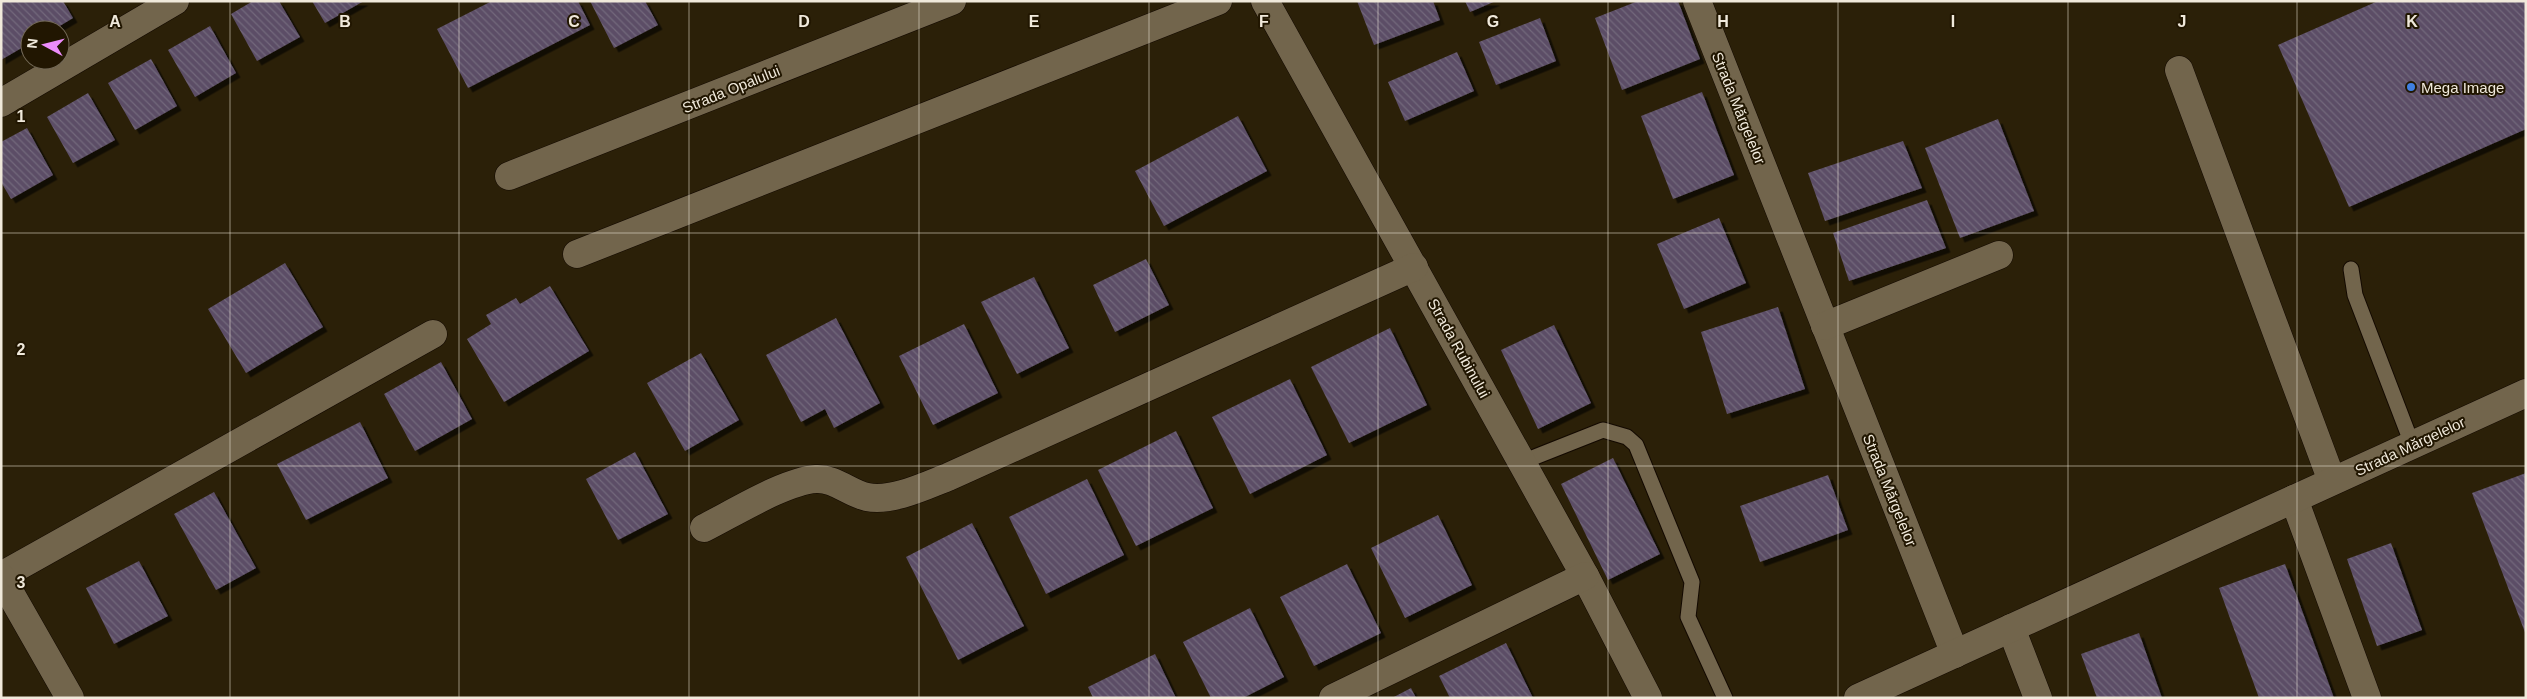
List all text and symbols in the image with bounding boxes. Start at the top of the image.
text: A [109,13,121,30]
text: B [339,13,351,30]
text: C [568,13,580,30]
text: D [798,13,810,30]
text: E [1029,13,1040,30]
text: F [1259,13,1269,30]
text: G [1487,13,1499,30]
text: H [1717,13,1729,30]
text: I [1951,13,1955,30]
text: J [2178,13,2186,30]
text: K [2406,13,2418,30]
north arrow [20,20,70,70]
text: N [24,37,41,49]
street label: Strada Mărgelelor [1709,50,1769,166]
street label: Strada Opalului [680,62,782,116]
place label: Mega Image [2421,79,2504,96]
marker: Mega Image [2405,81,2417,93]
text: 1 [17,108,26,125]
street label: Strada Rubinului [1425,295,1493,401]
text: 2 [17,341,26,358]
street label: Strada Mărgelelor [2352,413,2468,479]
street label: Strada Mărgelelor [1860,432,1920,548]
text: 3 [17,574,26,591]

